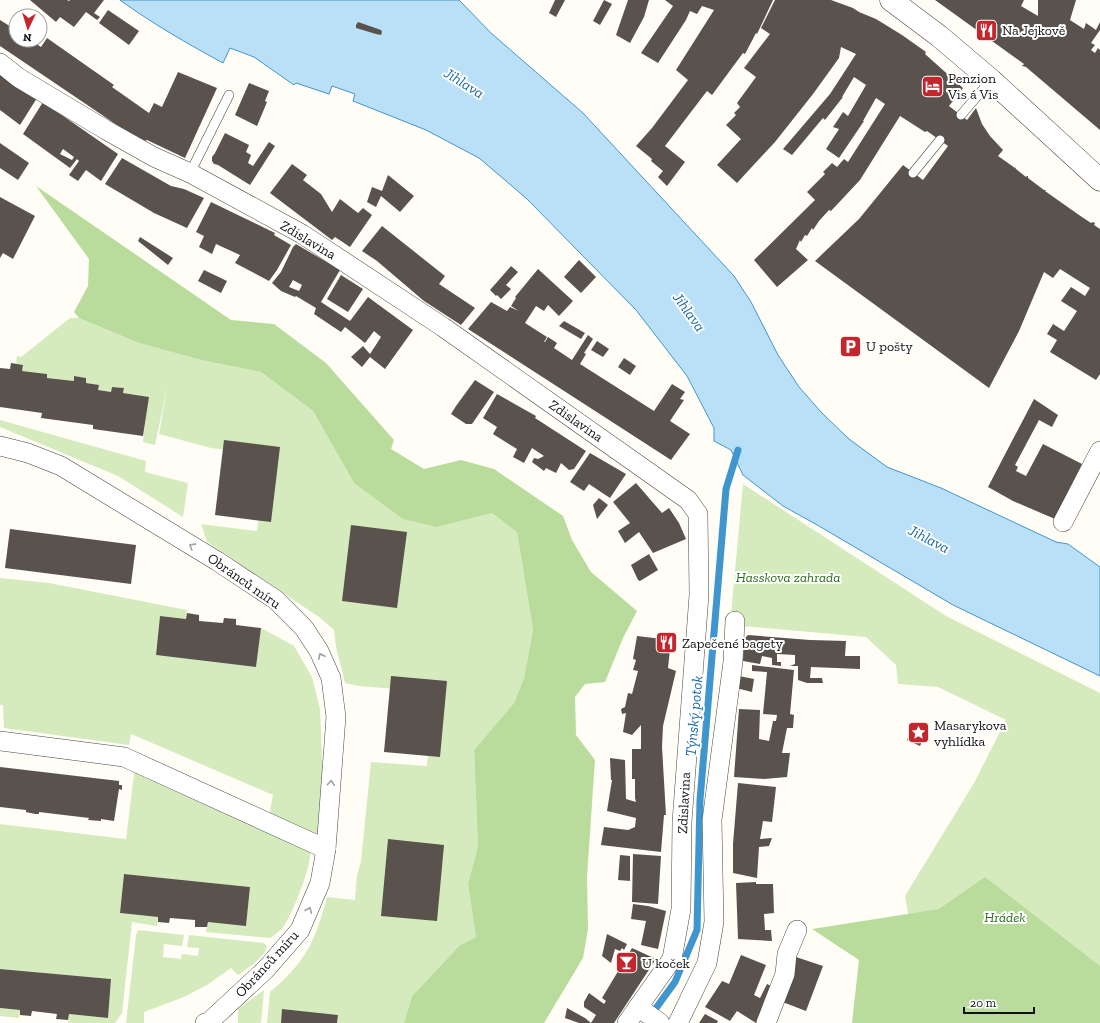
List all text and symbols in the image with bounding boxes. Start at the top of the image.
north arrow [8,8,48,48]
restaurant icon: Na Jejkově [974,17,1000,43]
place label: Na Jejkově [1002,22,1066,39]
text: N [22,31,32,44]
water label: Jihlava [440,63,487,102]
place label: Penzion Vis á Vis [947,70,998,103]
hotel icon: Penzion Vis á Vis [919,73,945,99]
street label: Zdislavina [277,217,339,263]
water label: Jihlava [668,288,709,335]
parking icon: U pošty [838,333,864,359]
place label: U pošty [866,338,913,355]
street label: Zdislavina [546,396,606,446]
water label: Jihlava [905,521,952,557]
one-way arrow [189,543,196,550]
street label: Obránců míru [204,550,284,613]
park label: Hasskova zahrada [736,569,840,586]
restaurant icon: Zapečené bagety [654,630,680,656]
place label: Zapečené bagety [682,635,784,652]
one-way arrow [317,652,325,659]
water label: Týnský potok [682,675,707,757]
place label: Masarykova vyhlídka [934,717,1007,750]
place icon: Masarykova vyhlídka [906,720,932,746]
street label: Zdislavina [674,771,694,834]
one-way arrow [327,780,336,786]
one-way arrow [304,906,312,913]
park label: Hrádek [984,909,1026,926]
street label: Obránců míru [232,927,302,1001]
bar icon: U koček [614,950,640,976]
place label: U koček [642,955,691,972]
scale bar [964,989,1034,1015]
text: 20 m [970,996,997,1010]

